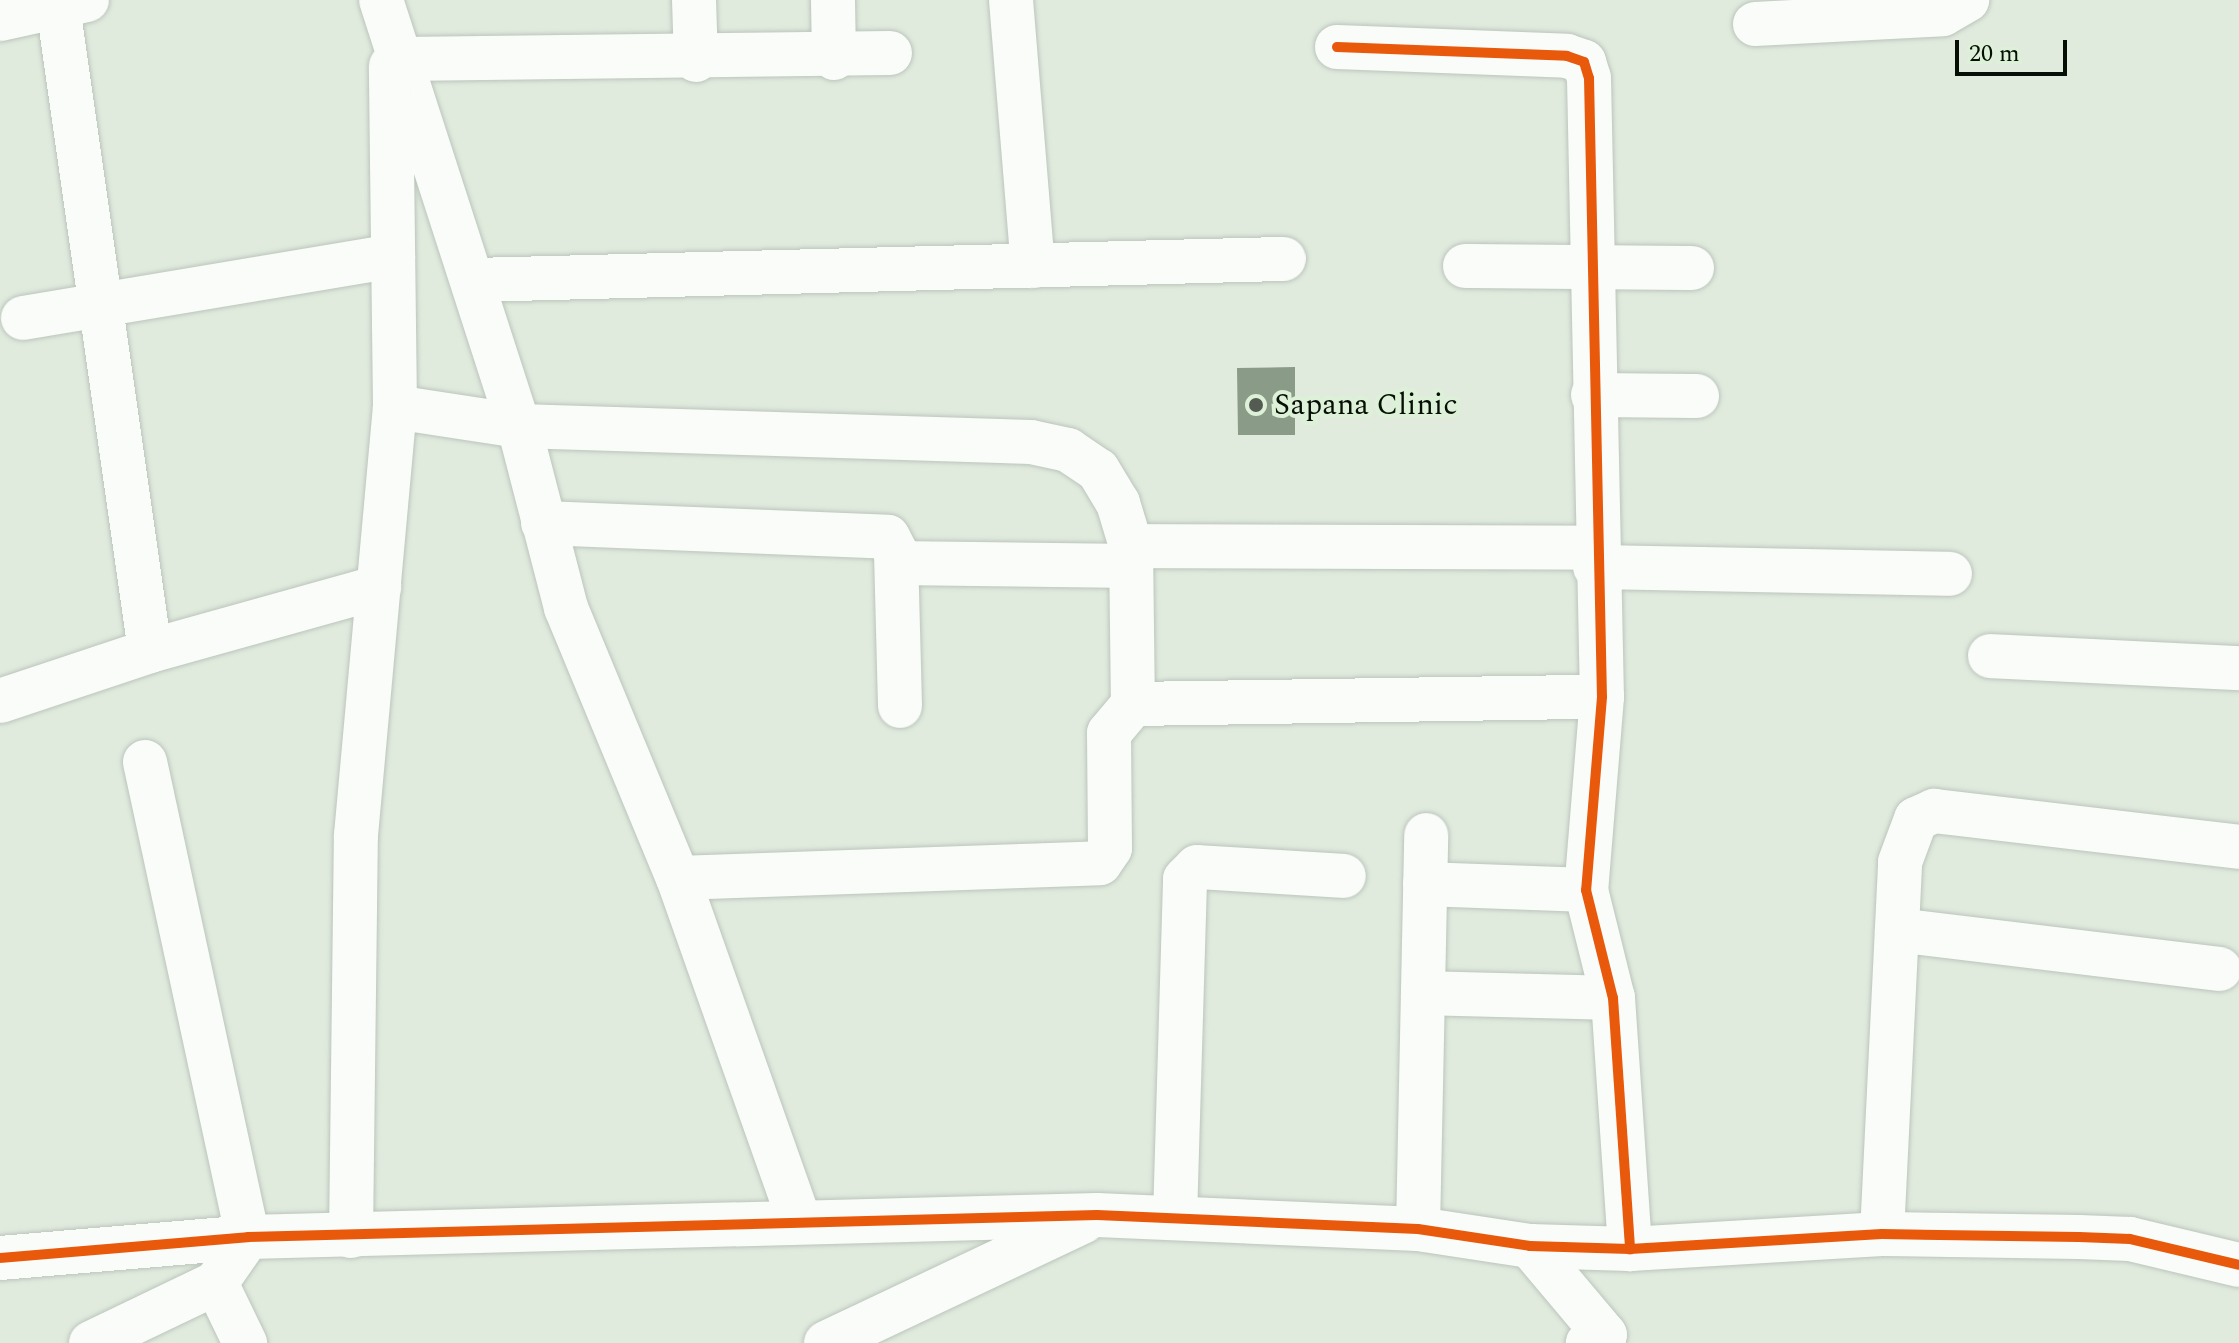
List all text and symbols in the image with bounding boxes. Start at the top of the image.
scale bar [1959,24,2071,74]
text: 20 m [1969,36,2020,72]
place label: Sapana Clinic [1274,387,1458,423]
marker: Sapana Clinic [1245,394,1267,416]

